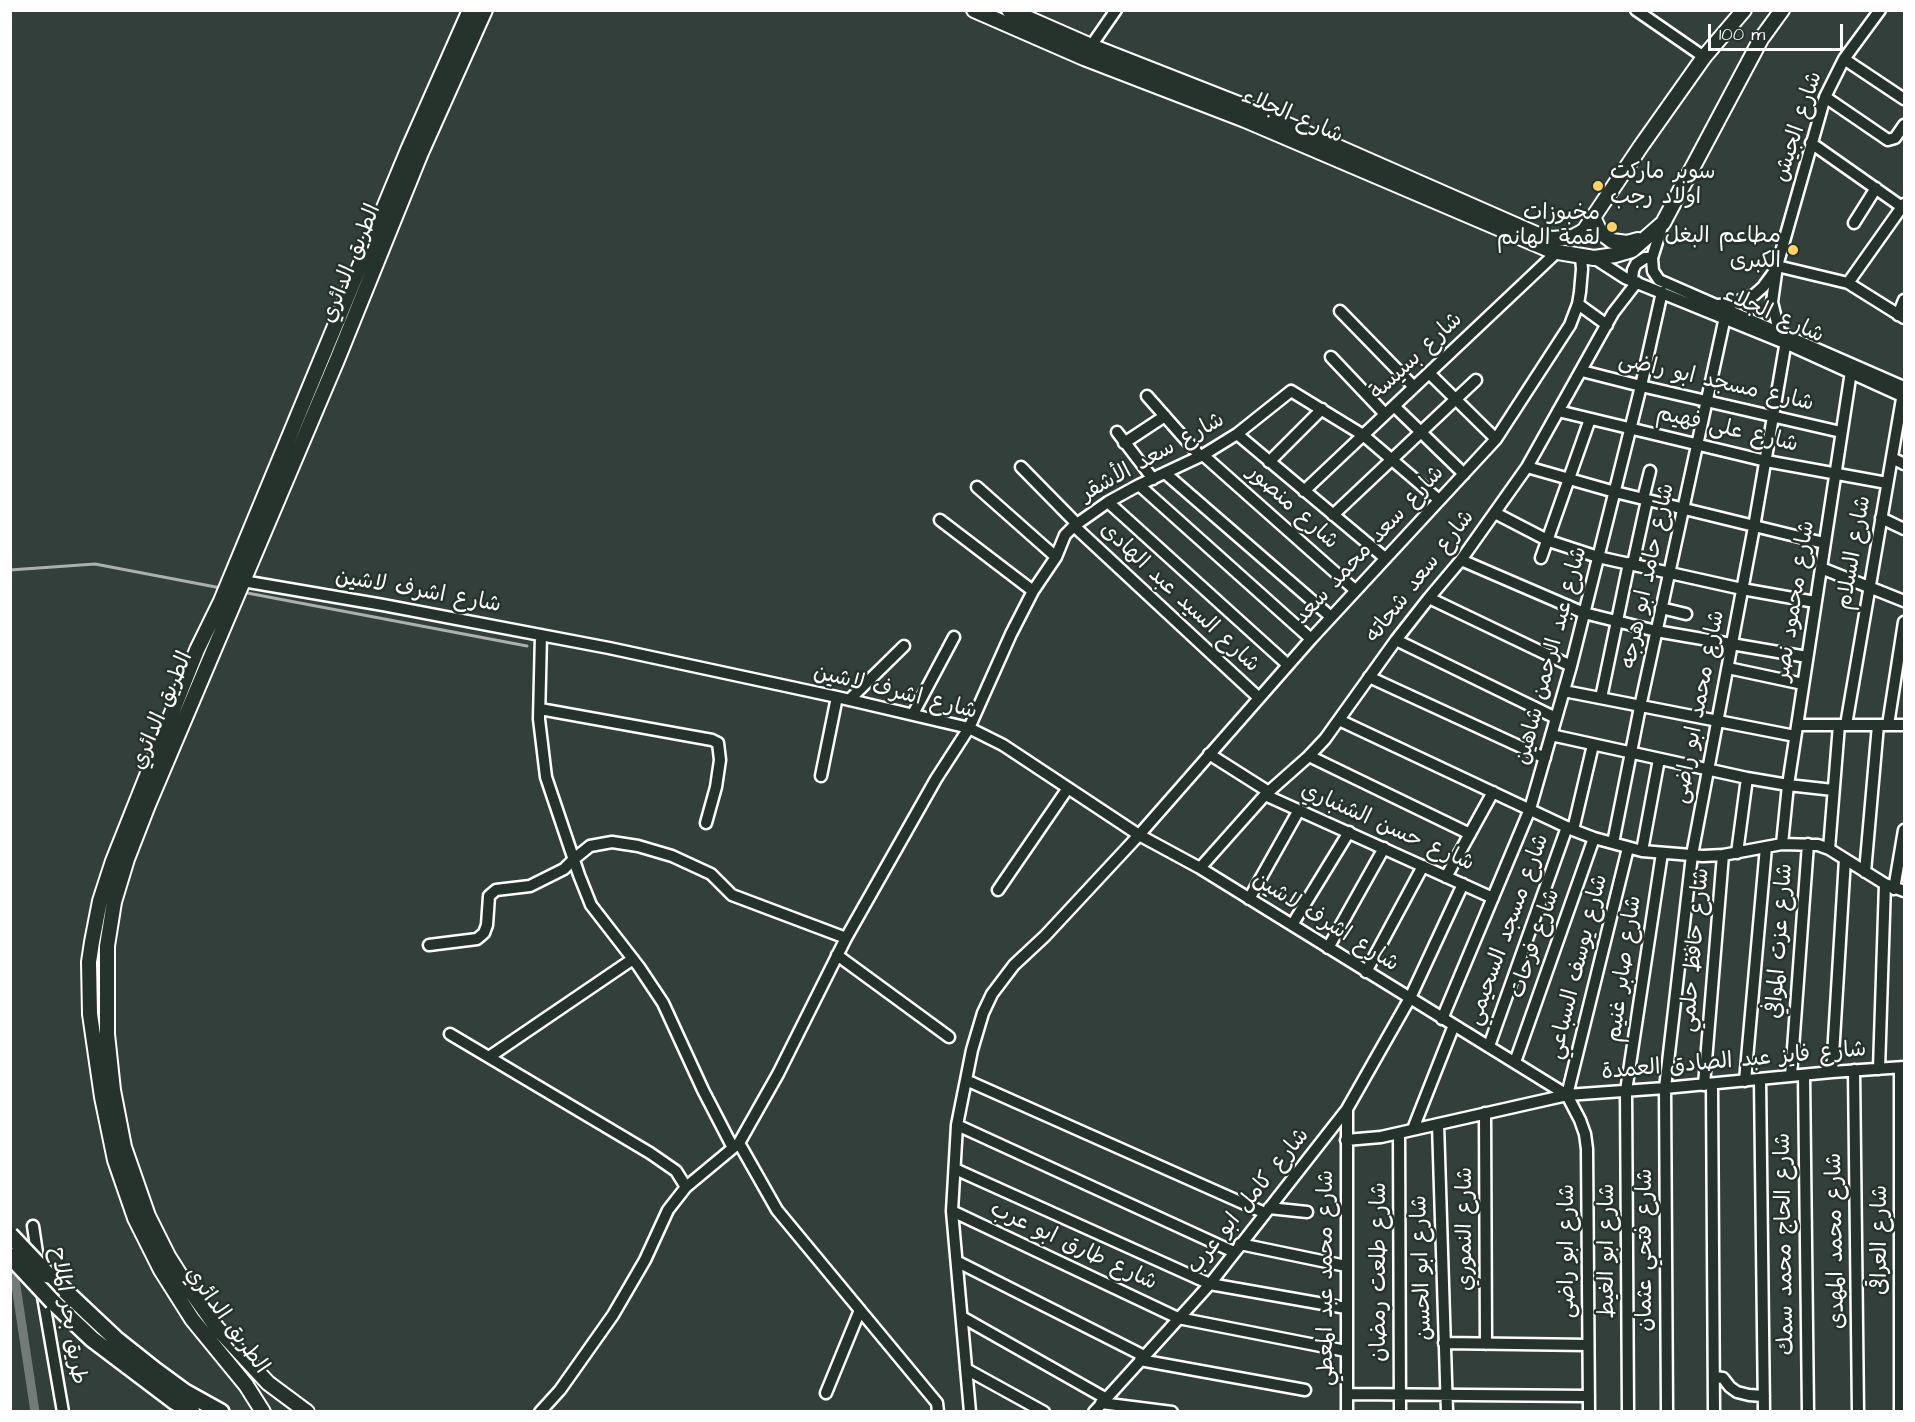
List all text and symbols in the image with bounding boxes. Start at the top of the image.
scale bar [1711,12,1846,50]
text: 100 m [1719,22,1765,47]
street label: شارع الجيش [1769,69,1829,185]
street label: شارع الجلاء [1237,84,1347,150]
place label: سوبر ماركت اولاد رجب [1610,160,1715,212]
marker: سوبر ماركت اولاد رجب [1591,179,1605,193]
street label: الطريق الدائري [316,201,388,327]
place label: مخبوزات لقمة الهانم [1497,201,1600,252]
marker: مخبوزات لقمة الهانم [1605,220,1619,234]
place label: مطاعم البغل الكبرى [1664,224,1781,276]
marker: مطاعم البغل الكبرى [1786,243,1800,257]
street label: شارع الجلاء [1718,282,1828,350]
street label: شارع بسيسة [1365,307,1469,407]
street label: شارع مسجد ابو راضى [1616,348,1816,418]
street label: شارع على فهيم [1654,401,1800,459]
street label: شارع سعد الأشقر [1077,408,1229,508]
street label: شارع منصور [1241,460,1343,556]
street label: شارع سعد محمد سعد [1289,461,1451,631]
street label: شارع حامد ابو هرجه [1616,481,1682,671]
street label: شارع السلام [1832,494,1878,612]
street label: شارع سعد شحاته [1361,505,1481,649]
street label: شارع السيد عبد الهادى [1094,517,1264,679]
street label: شارع محمود نصر [1770,519,1822,683]
street label: شارع عبد الرحمن شاهين [1510,544,1594,768]
street label: شارع اشرف لاشين [333,564,503,620]
street label: شارع محمد ابو راضى [1668,608,1732,806]
street label: الطريق الدائري [126,648,200,774]
street label: شارع اشرف لاشين [810,660,980,726]
street label: شارع حسن الشنباري [1296,778,1478,878]
street label: شارع مسجد السحيمي [1462,831,1556,1029]
street label: شارع عزت الموافي [1762,862,1800,1020]
street label: شارع اشرف لاشين [1247,867,1403,979]
street label: شارع حافظ حلمي [1676,867,1716,1033]
street label: شارع يوسف السباعي [1543,872,1615,1062]
street label: شارع فرحات [1505,886,1567,1002]
street label: شارع صابر غنيم [1602,894,1648,1044]
street label: شارع فايز عبد الصادق العمدة [1600,1037,1868,1087]
street label: شارع كامل ابو عرب [1182,1124,1316,1280]
street label: شارع الحاج محمد سمك [1771,1132,1801,1356]
street label: شارع محمد المهدى [1822,1153,1852,1329]
street label: شارع النموري [1453,1167,1479,1291]
street label: شارع فتحي عثمان [1633,1168,1659,1332]
street label: شارع محمد عبد المعطي [1314,1170,1340,1386]
street label: شارع طلعت رمضان [1367,1182,1393,1362]
street label: شارع ابو راضى [1555,1184,1581,1318]
street label: شارع ابو الغيط [1595,1184,1621,1318]
street label: شارع العراقى [1868,1185,1894,1295]
street label: شارع ابو الحسن [1407,1195,1439,1341]
street label: شارع طارق ابو عرب [985,1197,1161,1297]
street label: طريق بحر الملاح [43,1246,91,1386]
street label: الطريق الدائري [178,1262,274,1380]

